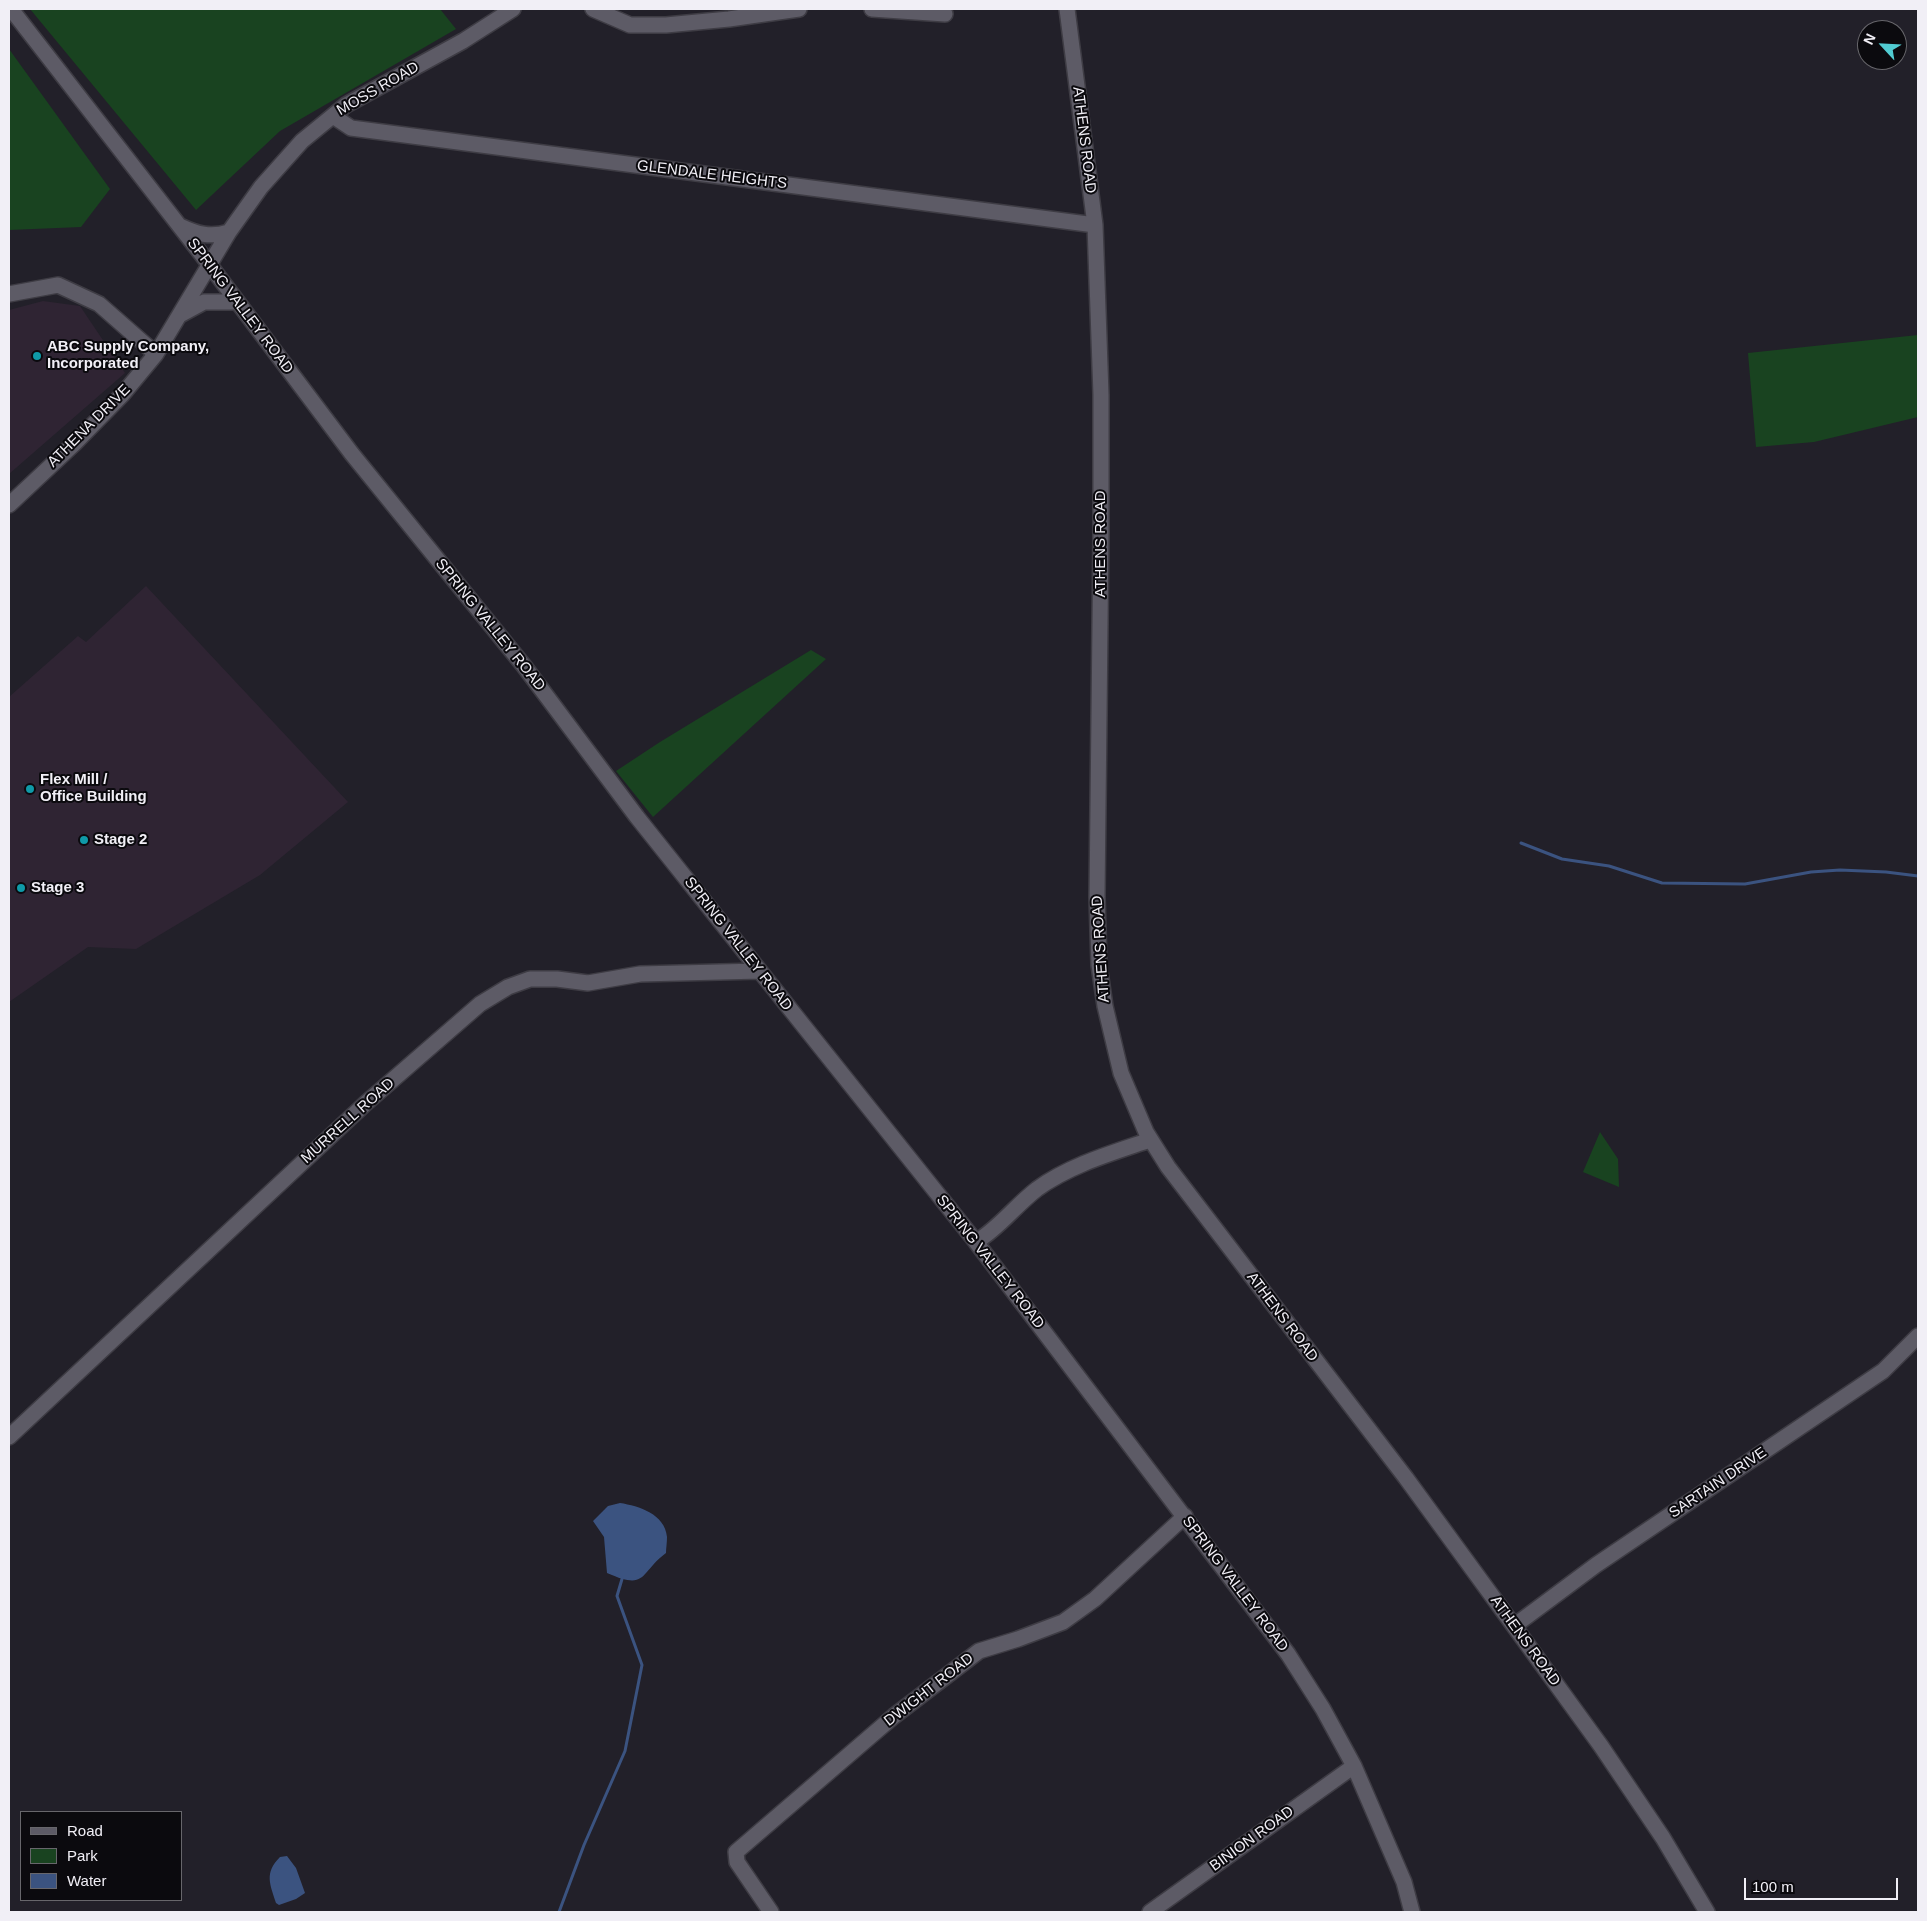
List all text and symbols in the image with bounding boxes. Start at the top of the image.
north arrow [1857,20,1907,70]
text: N [1860,31,1879,47]
street label: MOSS ROAD [334,58,422,120]
street label: ATHENS ROAD [1069,86,1099,194]
street label: GLENDALE HEIGHTS [636,157,788,193]
street label: SPRING VALLEY ROAD [183,235,297,377]
place label: ABC Supply Company, Incorporated [47,338,209,373]
marker: ABC Supply Company, Incorporated [31,350,43,362]
street label: ATHENA DRIVE [44,381,134,471]
street label: ATHENS ROAD [1092,490,1110,598]
street label: SPRING VALLEY ROAD [431,555,549,695]
place label: Flex Mill / Office Building [40,771,147,806]
marker: Flex Mill / Office Building [24,783,36,795]
place label: Stage 2 [94,831,147,849]
marker: Stage 2 [78,834,90,846]
street label: SPRING VALLEY ROAD [680,874,796,1014]
place label: Stage 3 [31,879,84,897]
marker: Stage 3 [15,882,27,894]
street label: ATHENS ROAD [1088,895,1114,1003]
street label: MURRELL ROAD [298,1074,398,1168]
street label: SPRING VALLEY ROAD [932,1192,1048,1332]
street label: ATHENS ROAD [1243,1269,1321,1365]
street label: SARTAIN DRIVE [1666,1444,1770,1522]
street label: SPRING VALLEY ROAD [1178,1513,1292,1655]
street label: ATHENS ROAD [1486,1592,1564,1690]
street label: DWIGHT ROAD [881,1650,977,1730]
street label: BINION ROAD [1207,1803,1297,1875]
legend [20,1811,182,1901]
text: Road [67,1822,103,1839]
text: Park [67,1847,98,1864]
scale bar [1747,1868,1901,1900]
text: Water [67,1872,106,1889]
text: 100 m [1752,1878,1794,1895]

